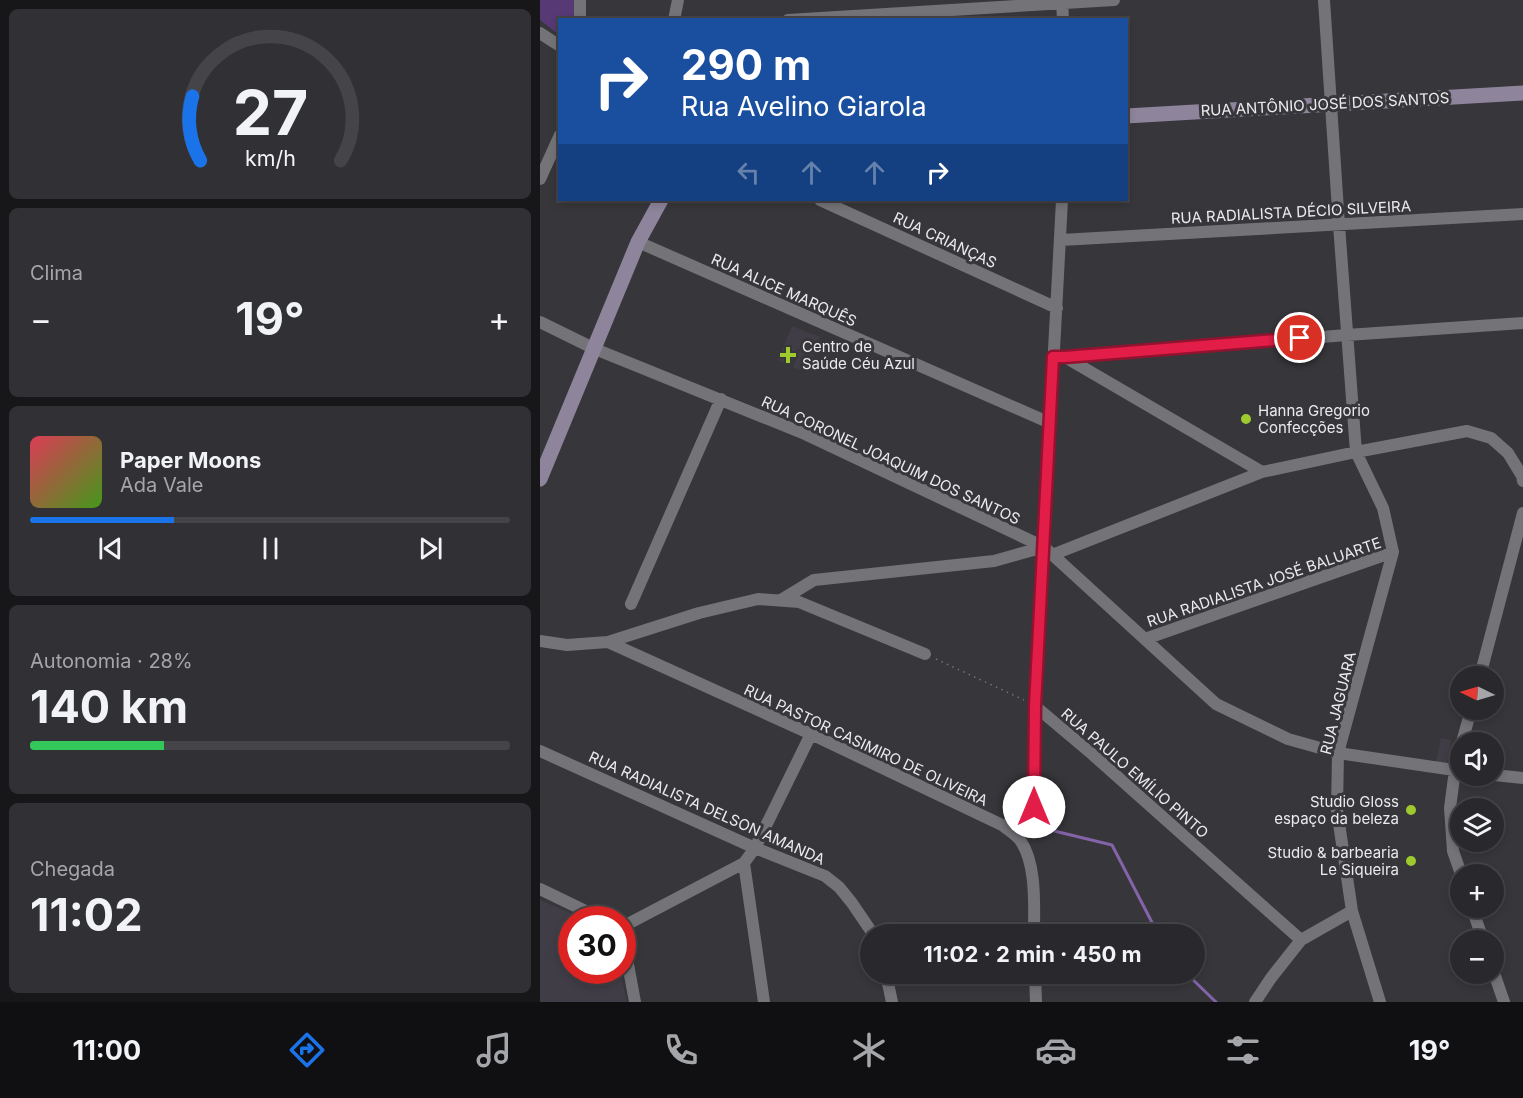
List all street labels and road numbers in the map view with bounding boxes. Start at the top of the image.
street label: RUA ANTÔNIO JOSÉ DOS SANTOS [1200,88,1450,120]
street label: RUA RADIALISTA DÉCIO SILVEIRA [1170,196,1412,228]
street label: RUA CRIANÇAS [890,208,1000,272]
street label: RUA ALICE MARQUÊS [708,249,860,331]
street label: RUA CORONEL JOAQUIM DOS SANTOS [759,392,1023,528]
street label: RUA RADIALISTA JOSÉ BALUARTE [1144,533,1384,631]
street label: RUA JAGUARA [1316,649,1360,757]
street label: RUA PASTOR CASIMIRO DE OLIVEIRA [741,680,991,810]
street label: RUA PAULO EMÍLIO PINTO [1057,704,1213,842]
street label: RUA RADIALISTA DELSON AMANDA [586,747,828,869]

